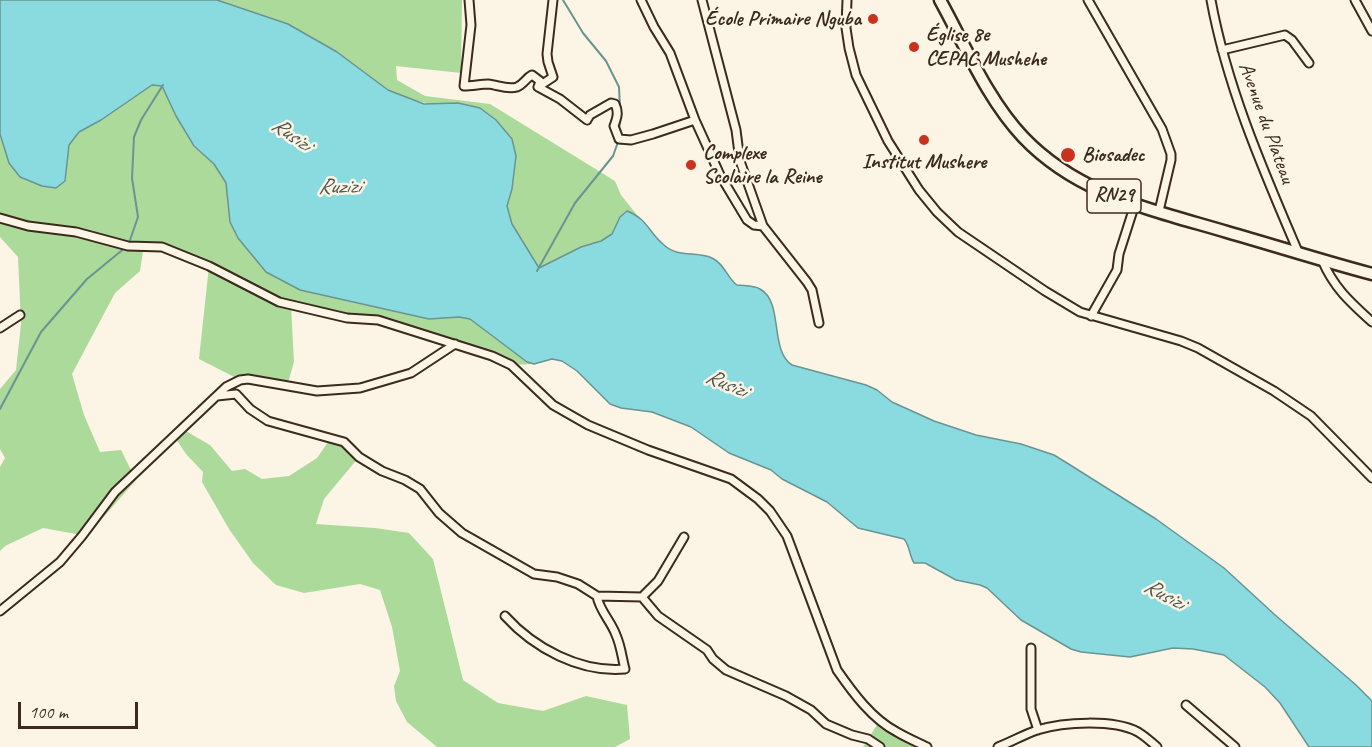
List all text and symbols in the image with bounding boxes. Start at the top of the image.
place label: École Primaire Nguba [705,6,861,32]
marker: École Primaire Nguba [866,12,880,26]
place label: Église 8e CEPAC Mushehe [926,22,1046,72]
marker: Église 8e CEPAC Mushehe [907,40,921,54]
street label: Avenue du Plateau [1232,59,1300,187]
water label: Rusizi [266,112,316,158]
marker: Institut Mushere [917,133,931,147]
place label: Complexe Scolaire la Reine [703,140,822,190]
place label: Biosadec [1082,142,1145,168]
marker: Biosadec [1059,146,1077,164]
place label: Institut Mushere [862,149,986,175]
marker: Complexe Scolaire la Reine [684,158,698,172]
water label: Ruzizi [318,174,360,200]
road number: RN29 [1087,179,1141,213]
water label: Rusizi [702,364,750,404]
water label: Rusizi [1139,573,1189,617]
scale bar [21,690,141,728]
text: 100 m [29,701,68,723]

